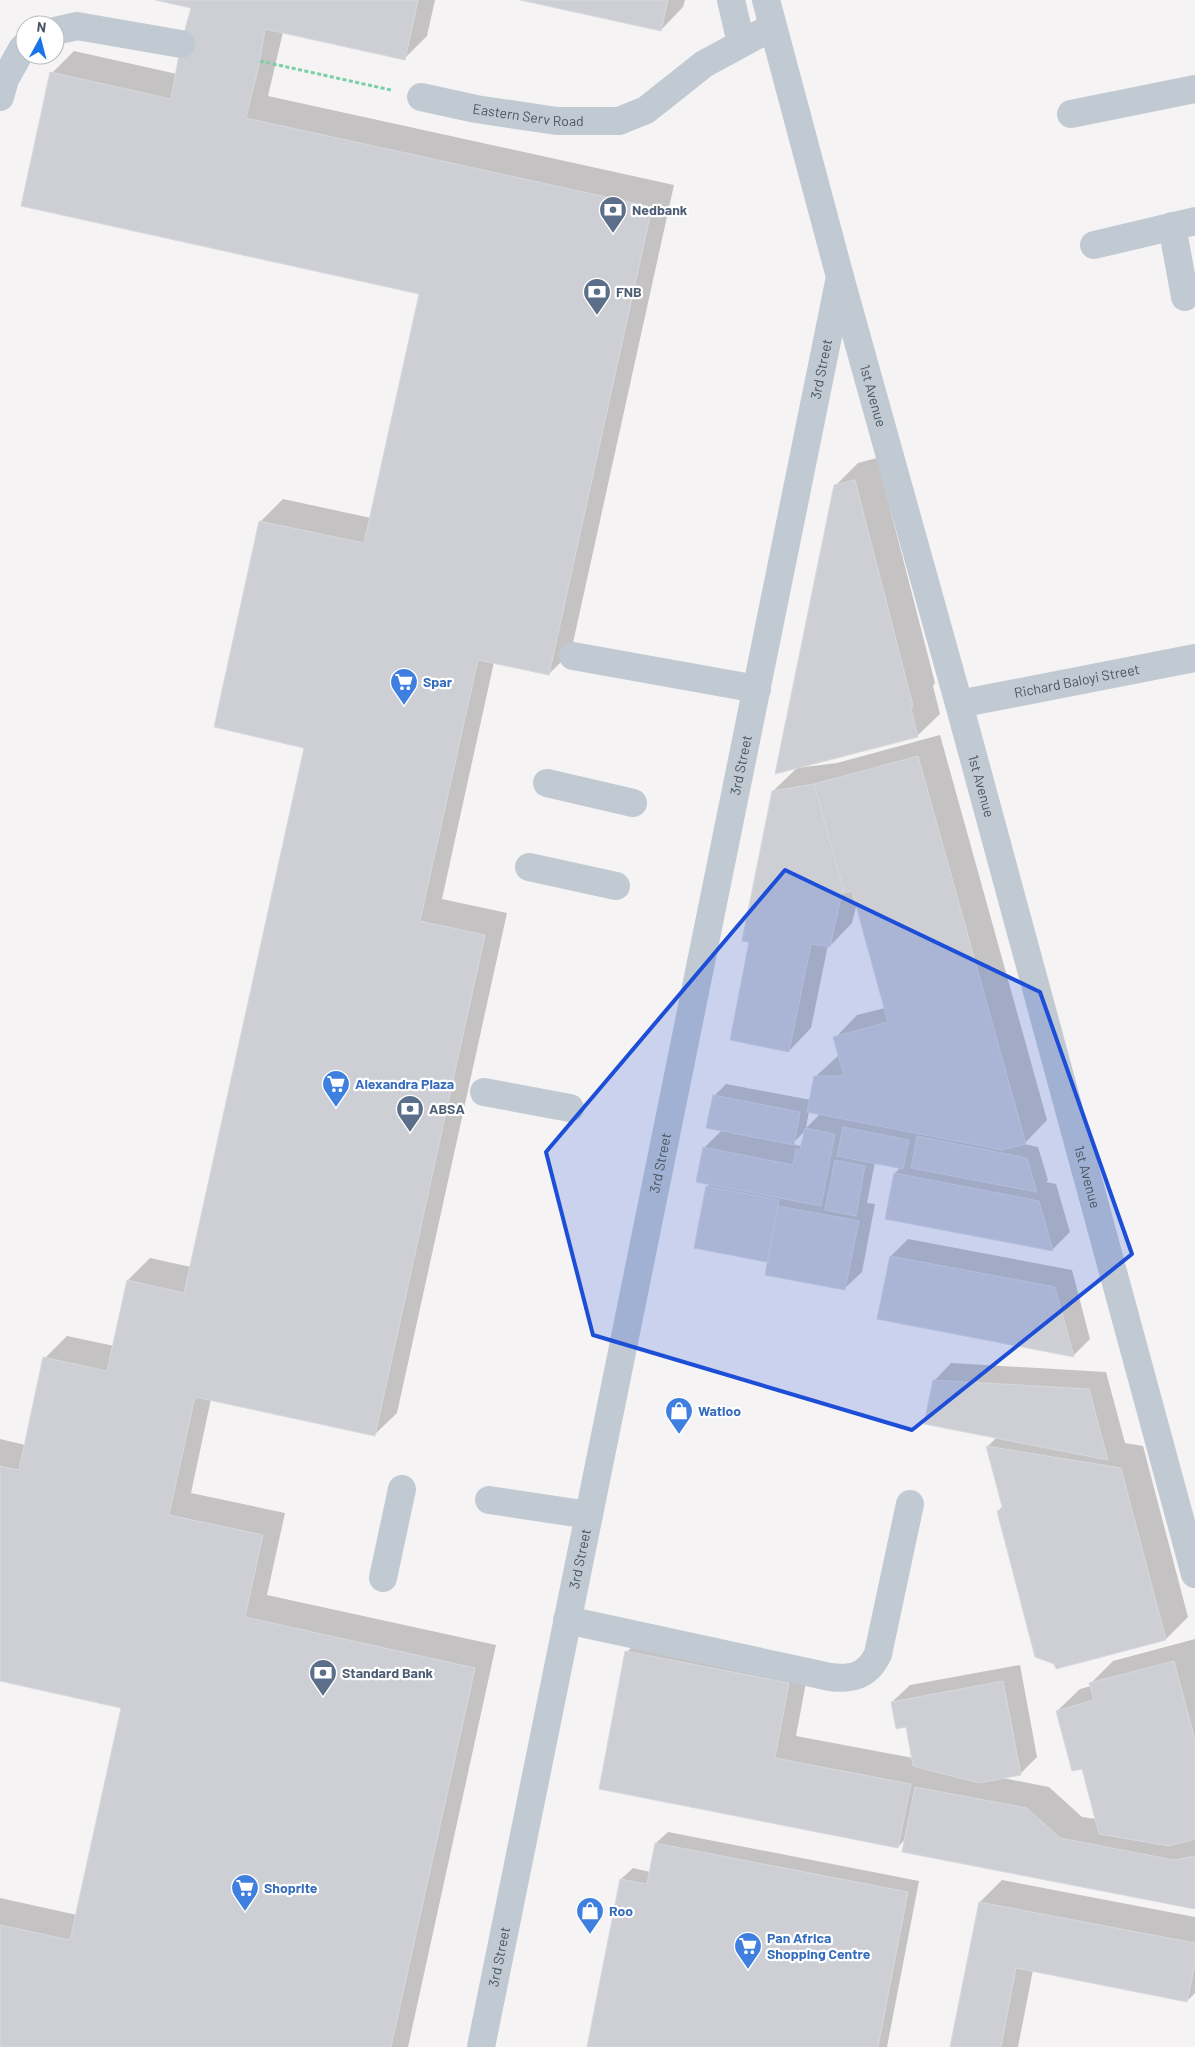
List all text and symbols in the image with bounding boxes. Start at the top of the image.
north arrow [15,15,65,65]
text: N [36,18,47,36]
street label: Eastern Serv Road [472,100,584,129]
bank icon: Nedbank [598,195,628,234]
place label: Nedbank [632,201,688,218]
bank icon: FNB [582,277,612,316]
place label: FNB [616,283,642,300]
street label: 3rd Street [806,337,835,401]
street label: 1st Avenue [857,362,890,429]
street label: Richard Baloyi Street [1013,660,1141,701]
supermarket icon: Spar [389,667,419,706]
place label: Spar [423,673,453,690]
street label: 3rd Street [726,733,755,797]
street label: 1st Avenue [965,753,998,819]
supermarket icon: Alexandra Plaza [321,1069,351,1108]
place label: Alexandra Plaza [355,1075,454,1092]
bank icon: ABSA [395,1094,425,1133]
place label: ABSA [429,1100,465,1117]
street label: 3rd Street [645,1131,674,1194]
street label: 1st Avenue [1071,1144,1104,1210]
shop icon: Watloo [664,1396,694,1435]
place label: Watloo [698,1402,741,1419]
street label: 3rd Street [565,1527,594,1590]
bank icon: Standard Bank [308,1658,338,1697]
place label: Standard Bank [342,1664,434,1681]
supermarket icon: Shoprite [230,1873,260,1912]
place label: Shoprite [264,1879,318,1896]
shop icon: Roo [575,1896,605,1935]
place label: Roo [609,1902,633,1919]
street label: 3rd Street [484,1925,513,1988]
place label: Pan Africa Shopping Centre [767,1929,871,1962]
supermarket icon: Pan Africa Shopping Centre [733,1931,763,1970]

